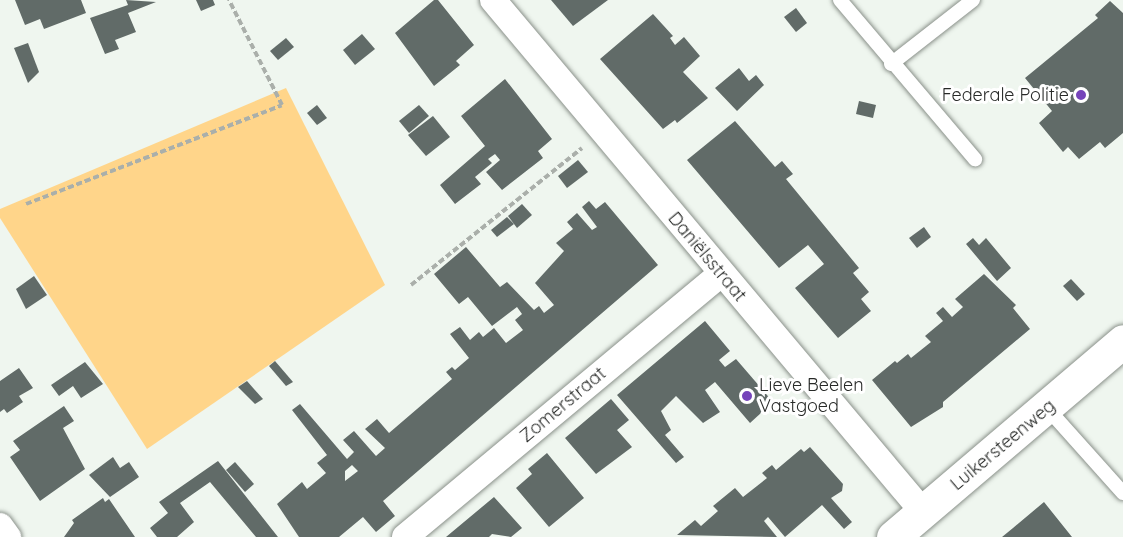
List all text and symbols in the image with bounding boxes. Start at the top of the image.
place label: Federale Politie [942,84,1069,106]
marker: Federale Politie [1074,88,1088,102]
street label: Daniëlsstraat [663,208,751,306]
street label: Zomerstraat [516,363,610,447]
place label: Lieve Beelen Vastgoed [759,375,864,418]
marker: Lieve Beelen Vastgoed [740,389,754,403]
street label: Luikersteenweg [946,395,1060,495]

